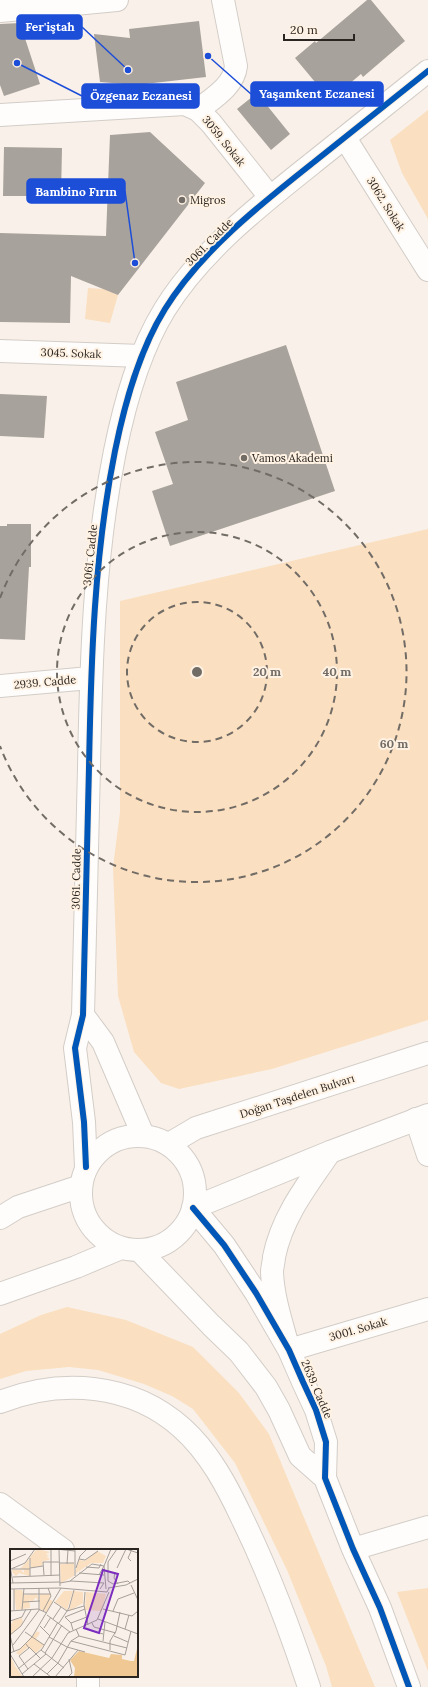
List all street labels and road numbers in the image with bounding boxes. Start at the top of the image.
street label: 3059. Sokak [199,113,249,169]
street label: 3062. Sokak [364,174,408,234]
street label: 3061. Cadde [182,215,236,269]
street label: 3045. Sokak [40,345,102,361]
street label: 3061. Cadde [80,524,100,586]
street label: 2939. Cadde [13,672,77,692]
street label: 3061. Cadde [68,848,84,910]
street label: Doğan Taşdelen Bulvarı [238,1071,356,1121]
street label: 3001. Sokak [327,1314,389,1344]
street label: 2639. Cadde [298,1357,336,1421]

